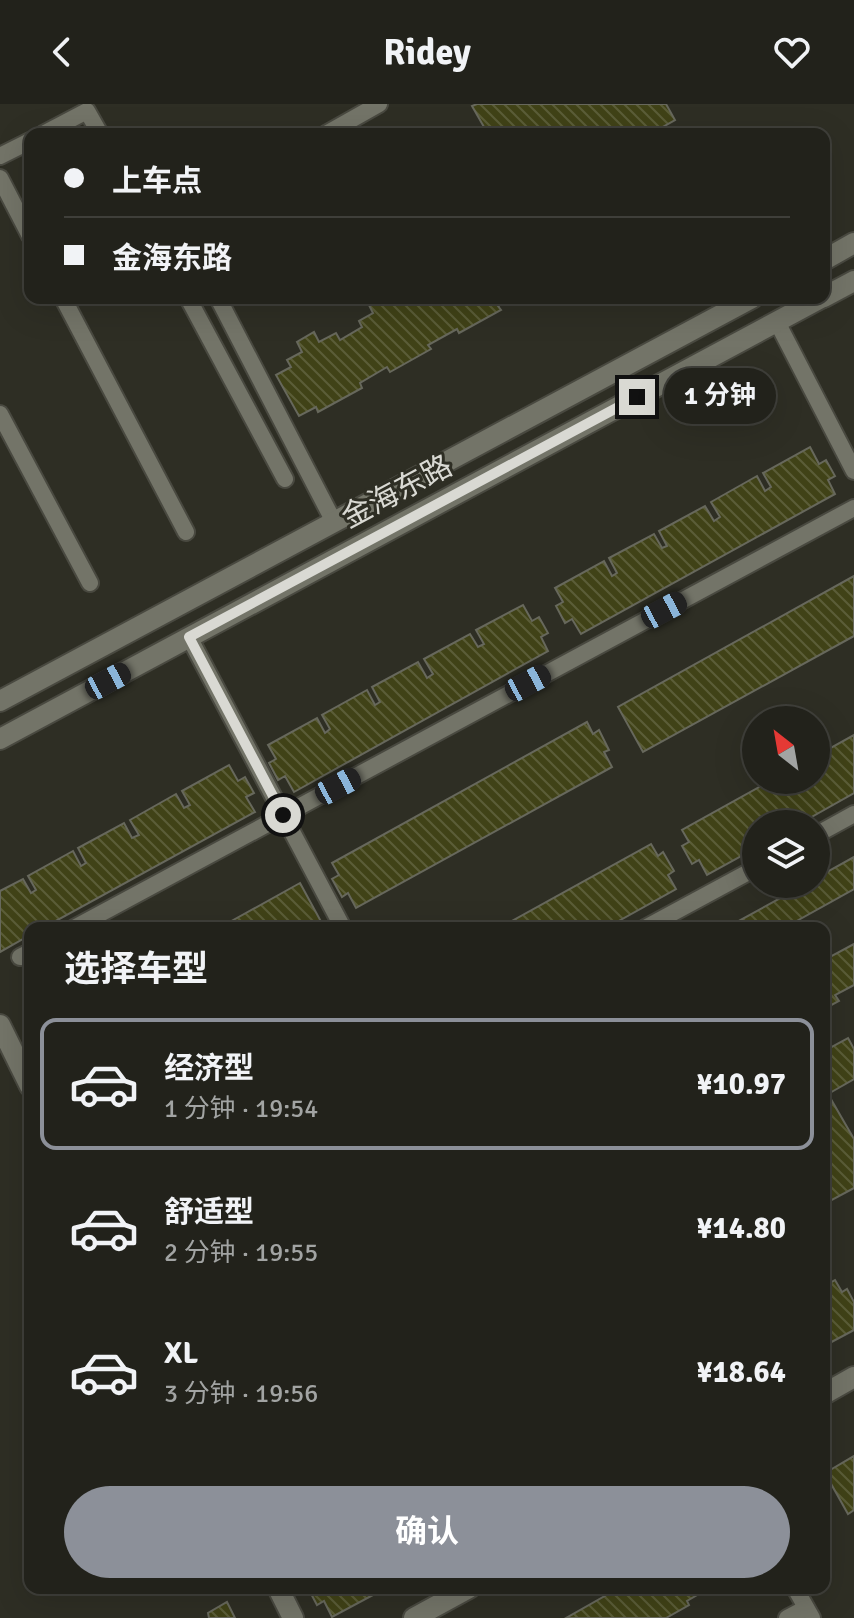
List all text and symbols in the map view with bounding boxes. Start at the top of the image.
icon: back [40,30,84,74]
text: Ridey [383,30,471,75]
icon: heart [770,30,814,74]
text: 上车点 [112,163,202,200]
text: 金海东路 [112,240,232,277]
callout: 1 分钟 [665,369,777,425]
route end [619,379,655,415]
text: 1 分钟 [684,380,756,412]
street label: 金海东路 [335,447,459,537]
car [637,588,691,632]
car [81,659,135,703]
car [501,661,555,705]
north arrow [742,706,830,794]
map controls [742,706,830,898]
car [311,764,365,808]
route start [265,797,301,833]
button: layers [742,810,830,898]
text: 选择车型 [64,947,208,992]
icon: car [68,1048,140,1120]
text: 经济型 [164,1050,254,1087]
text: ¥10.97 [696,1066,786,1103]
text: 1 分钟 · 19:54 [164,1093,318,1125]
icon: car [68,1192,140,1264]
text: 舒适型 [164,1194,254,1231]
text: ¥14.80 [696,1210,786,1247]
text: 2 分钟 · 19:55 [164,1237,318,1269]
text: XL [164,1335,198,1372]
icon: car [68,1336,140,1408]
text: ¥18.64 [696,1354,786,1391]
text: 3 分钟 · 19:56 [164,1378,318,1410]
button: 确认 [64,1486,790,1578]

